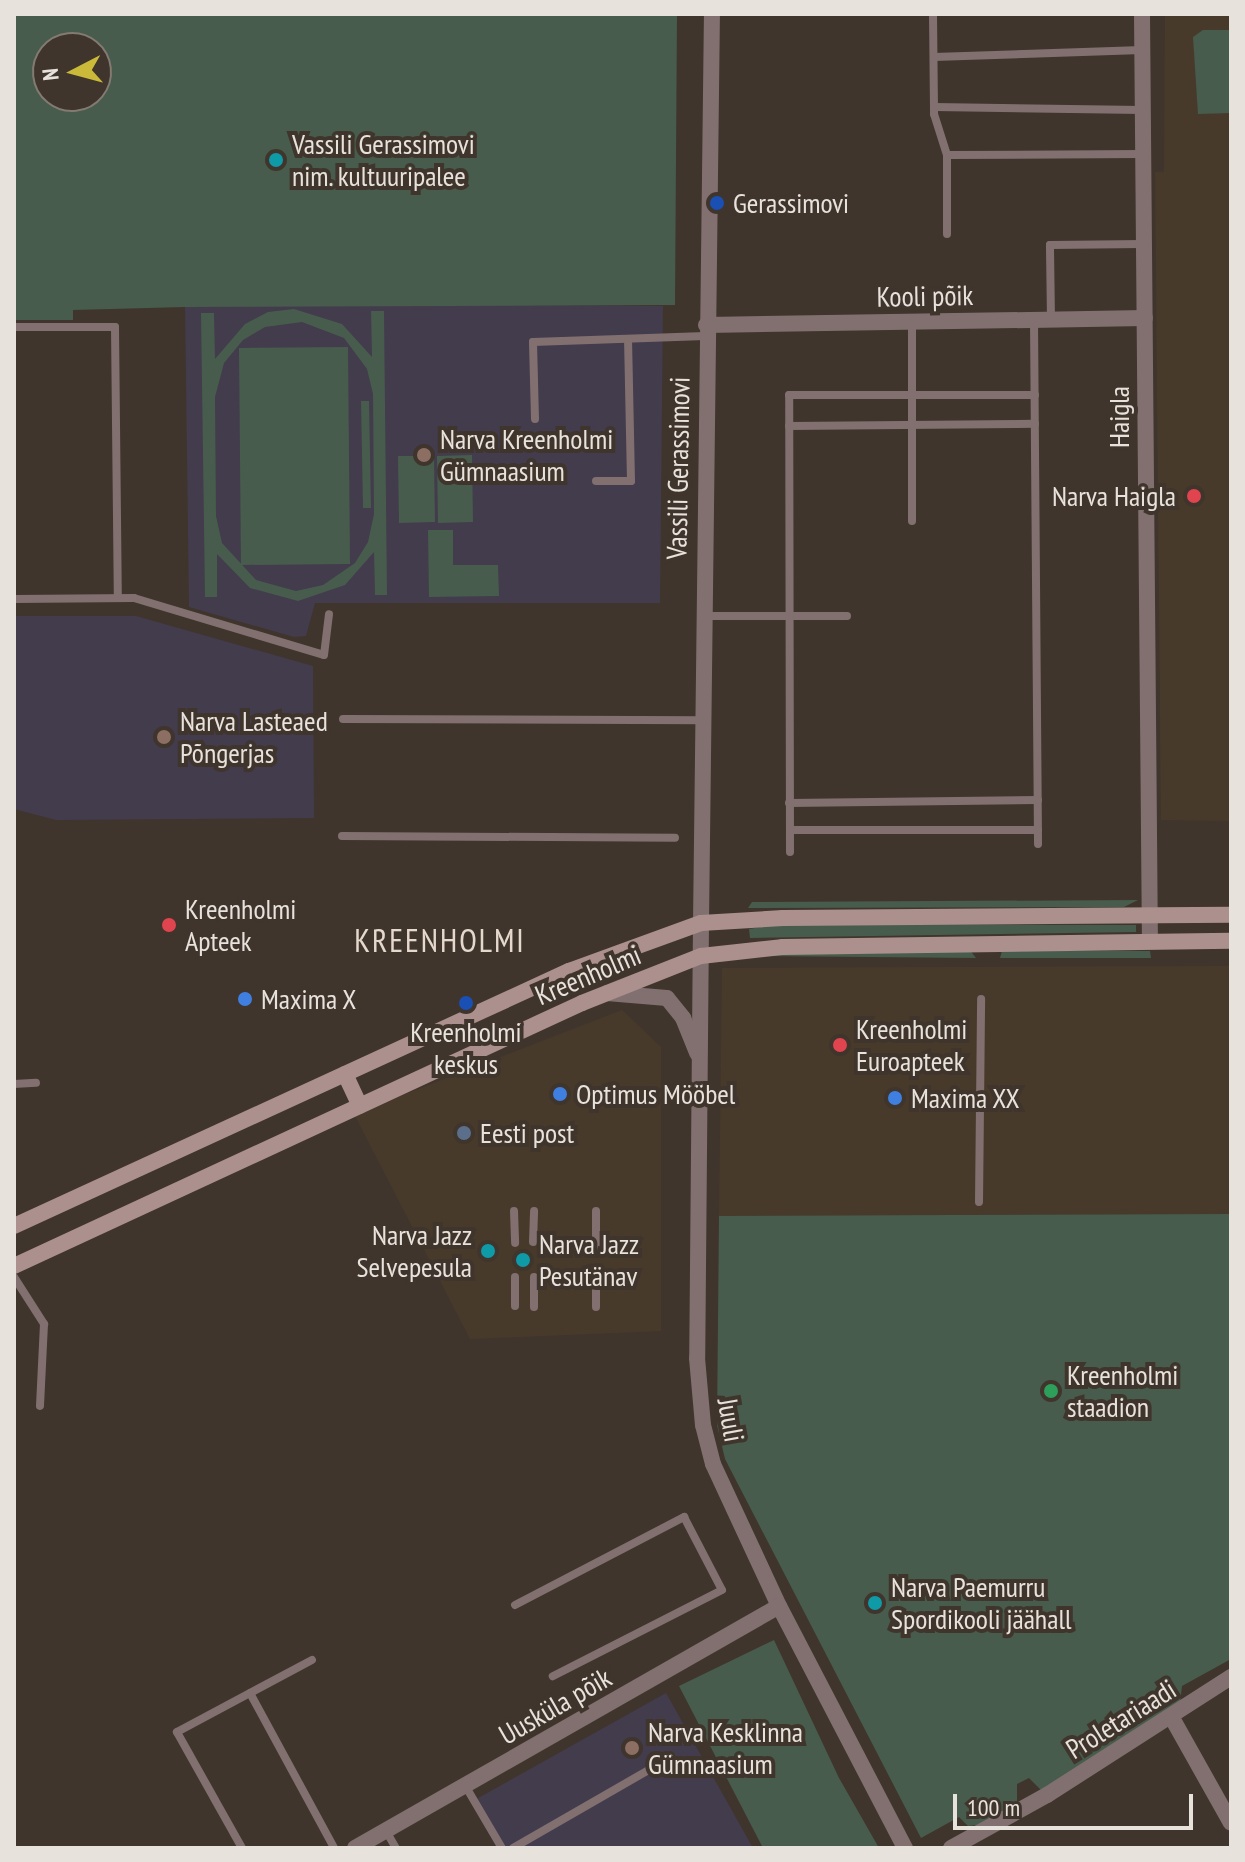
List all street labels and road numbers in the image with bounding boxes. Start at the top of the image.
street label: Kooli põik [876,278,974,314]
street label: Vassili Gerassimovi [660,376,696,560]
street label: Haigla [1102,386,1136,448]
street label: Kreenholmi [530,938,646,1012]
street label: Juuli [711,1396,751,1444]
street label: Uusküla põik [493,1660,617,1752]
street label: Proletariaadi [1060,1672,1182,1766]

